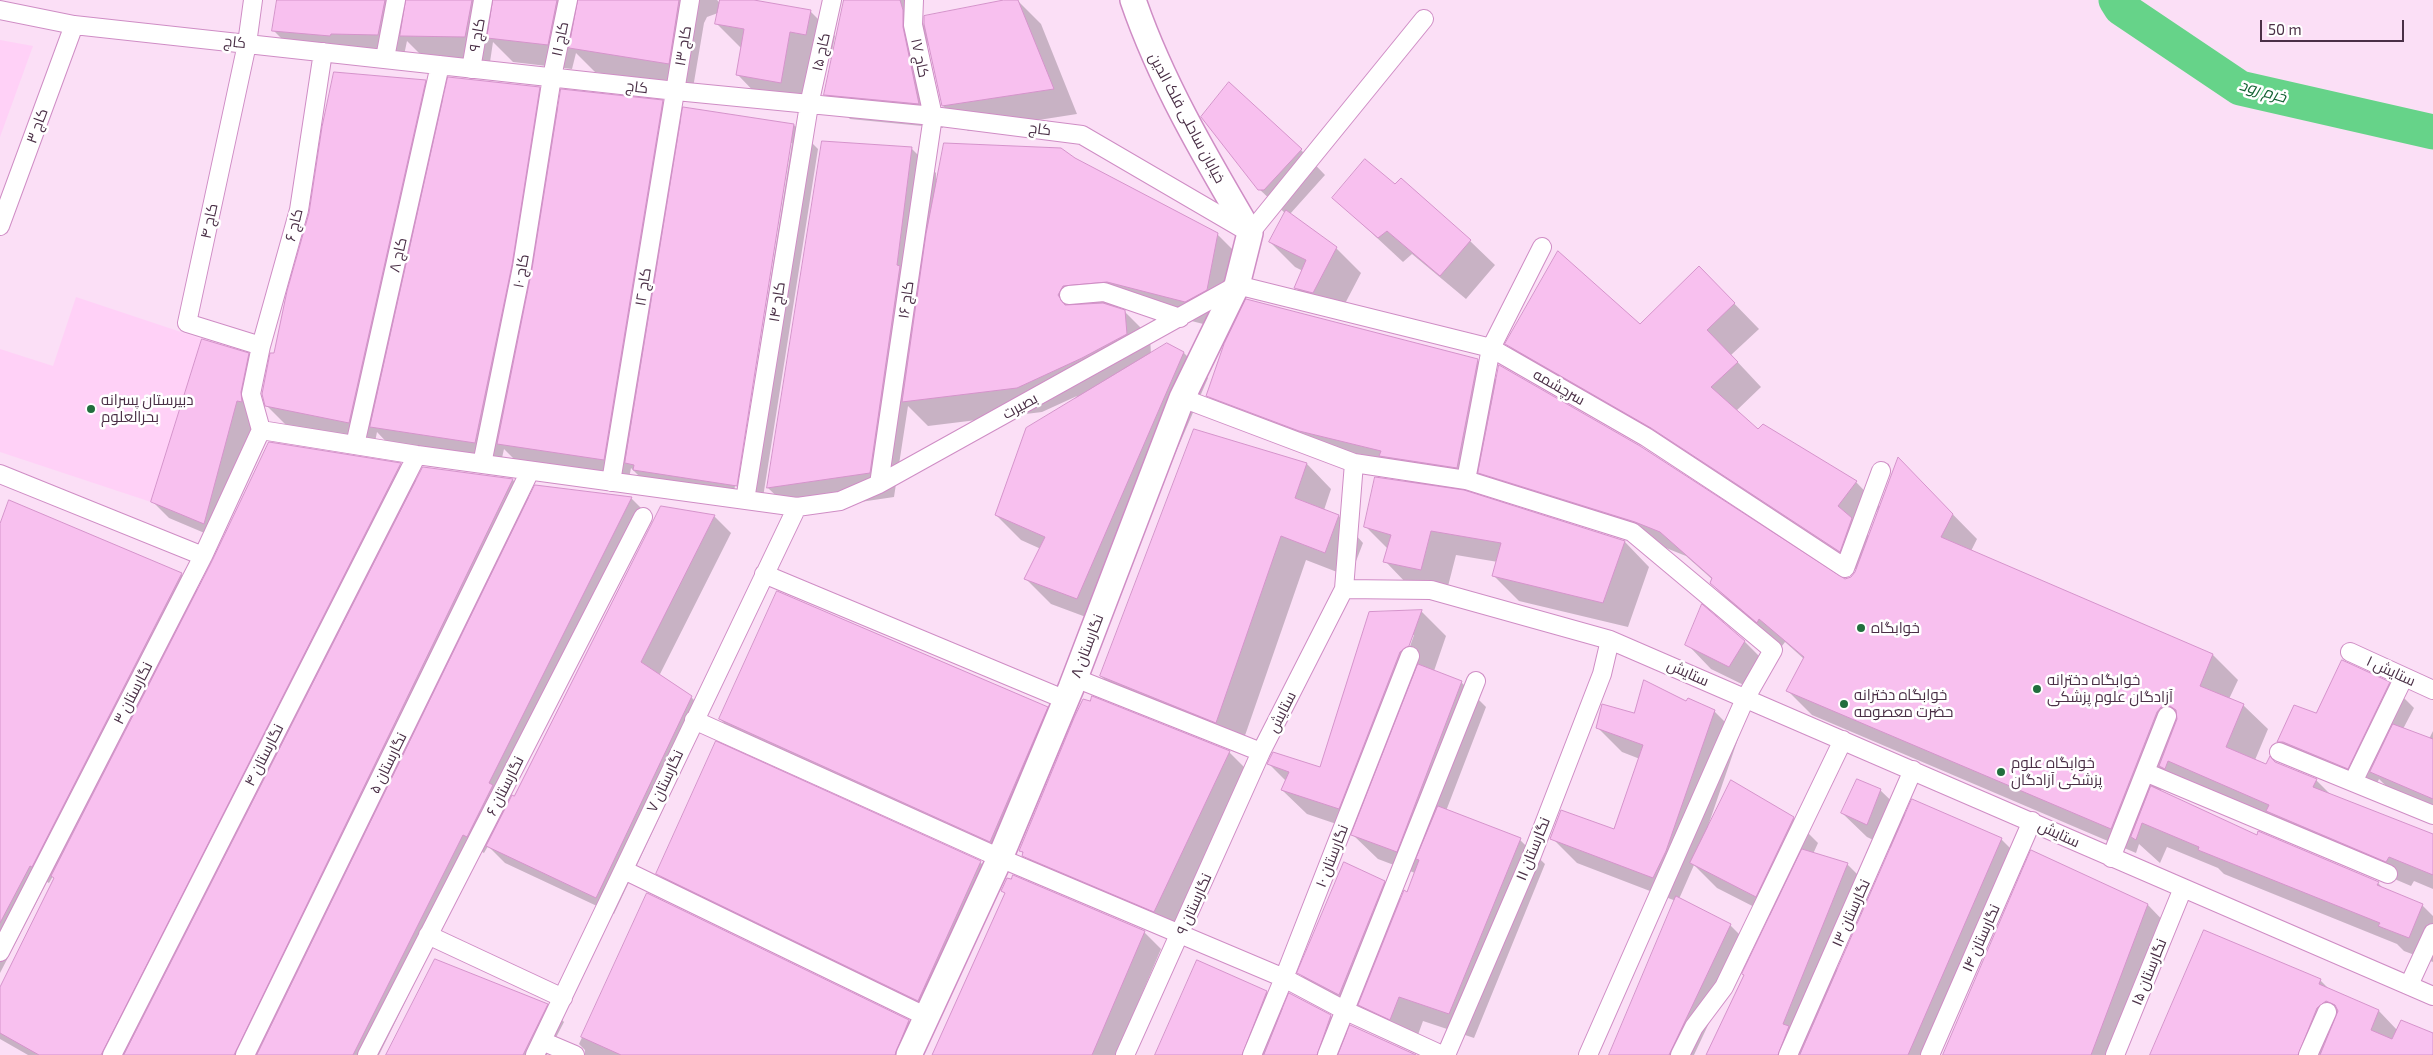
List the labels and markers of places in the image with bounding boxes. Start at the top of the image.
place label: دبیرستان پسرانه بحرالعلوم [101,391,194,426]
marker: دبیرستان پسرانه بحرالعلوم [85,403,97,415]
place label: خوابگاه [1871,619,1920,637]
marker: خوابگاه [1855,622,1867,634]
place label: خوابگاه دخترانه آزادگان علوم پزشکی [2047,671,2173,706]
marker: خوابگاه دخترانه آزادگان علوم پزشکی [2031,683,2043,695]
place label: خوابگاه دخترانه حضرت معصومه [1854,686,1953,721]
marker: خوابگاه دخترانه حضرت معصومه [1838,698,1850,710]
place label: خوابگاه علوم پزشکی آزادگان [2011,754,2102,789]
marker: خوابگاه علوم پزشکی آزادگان [1995,766,2007,778]

